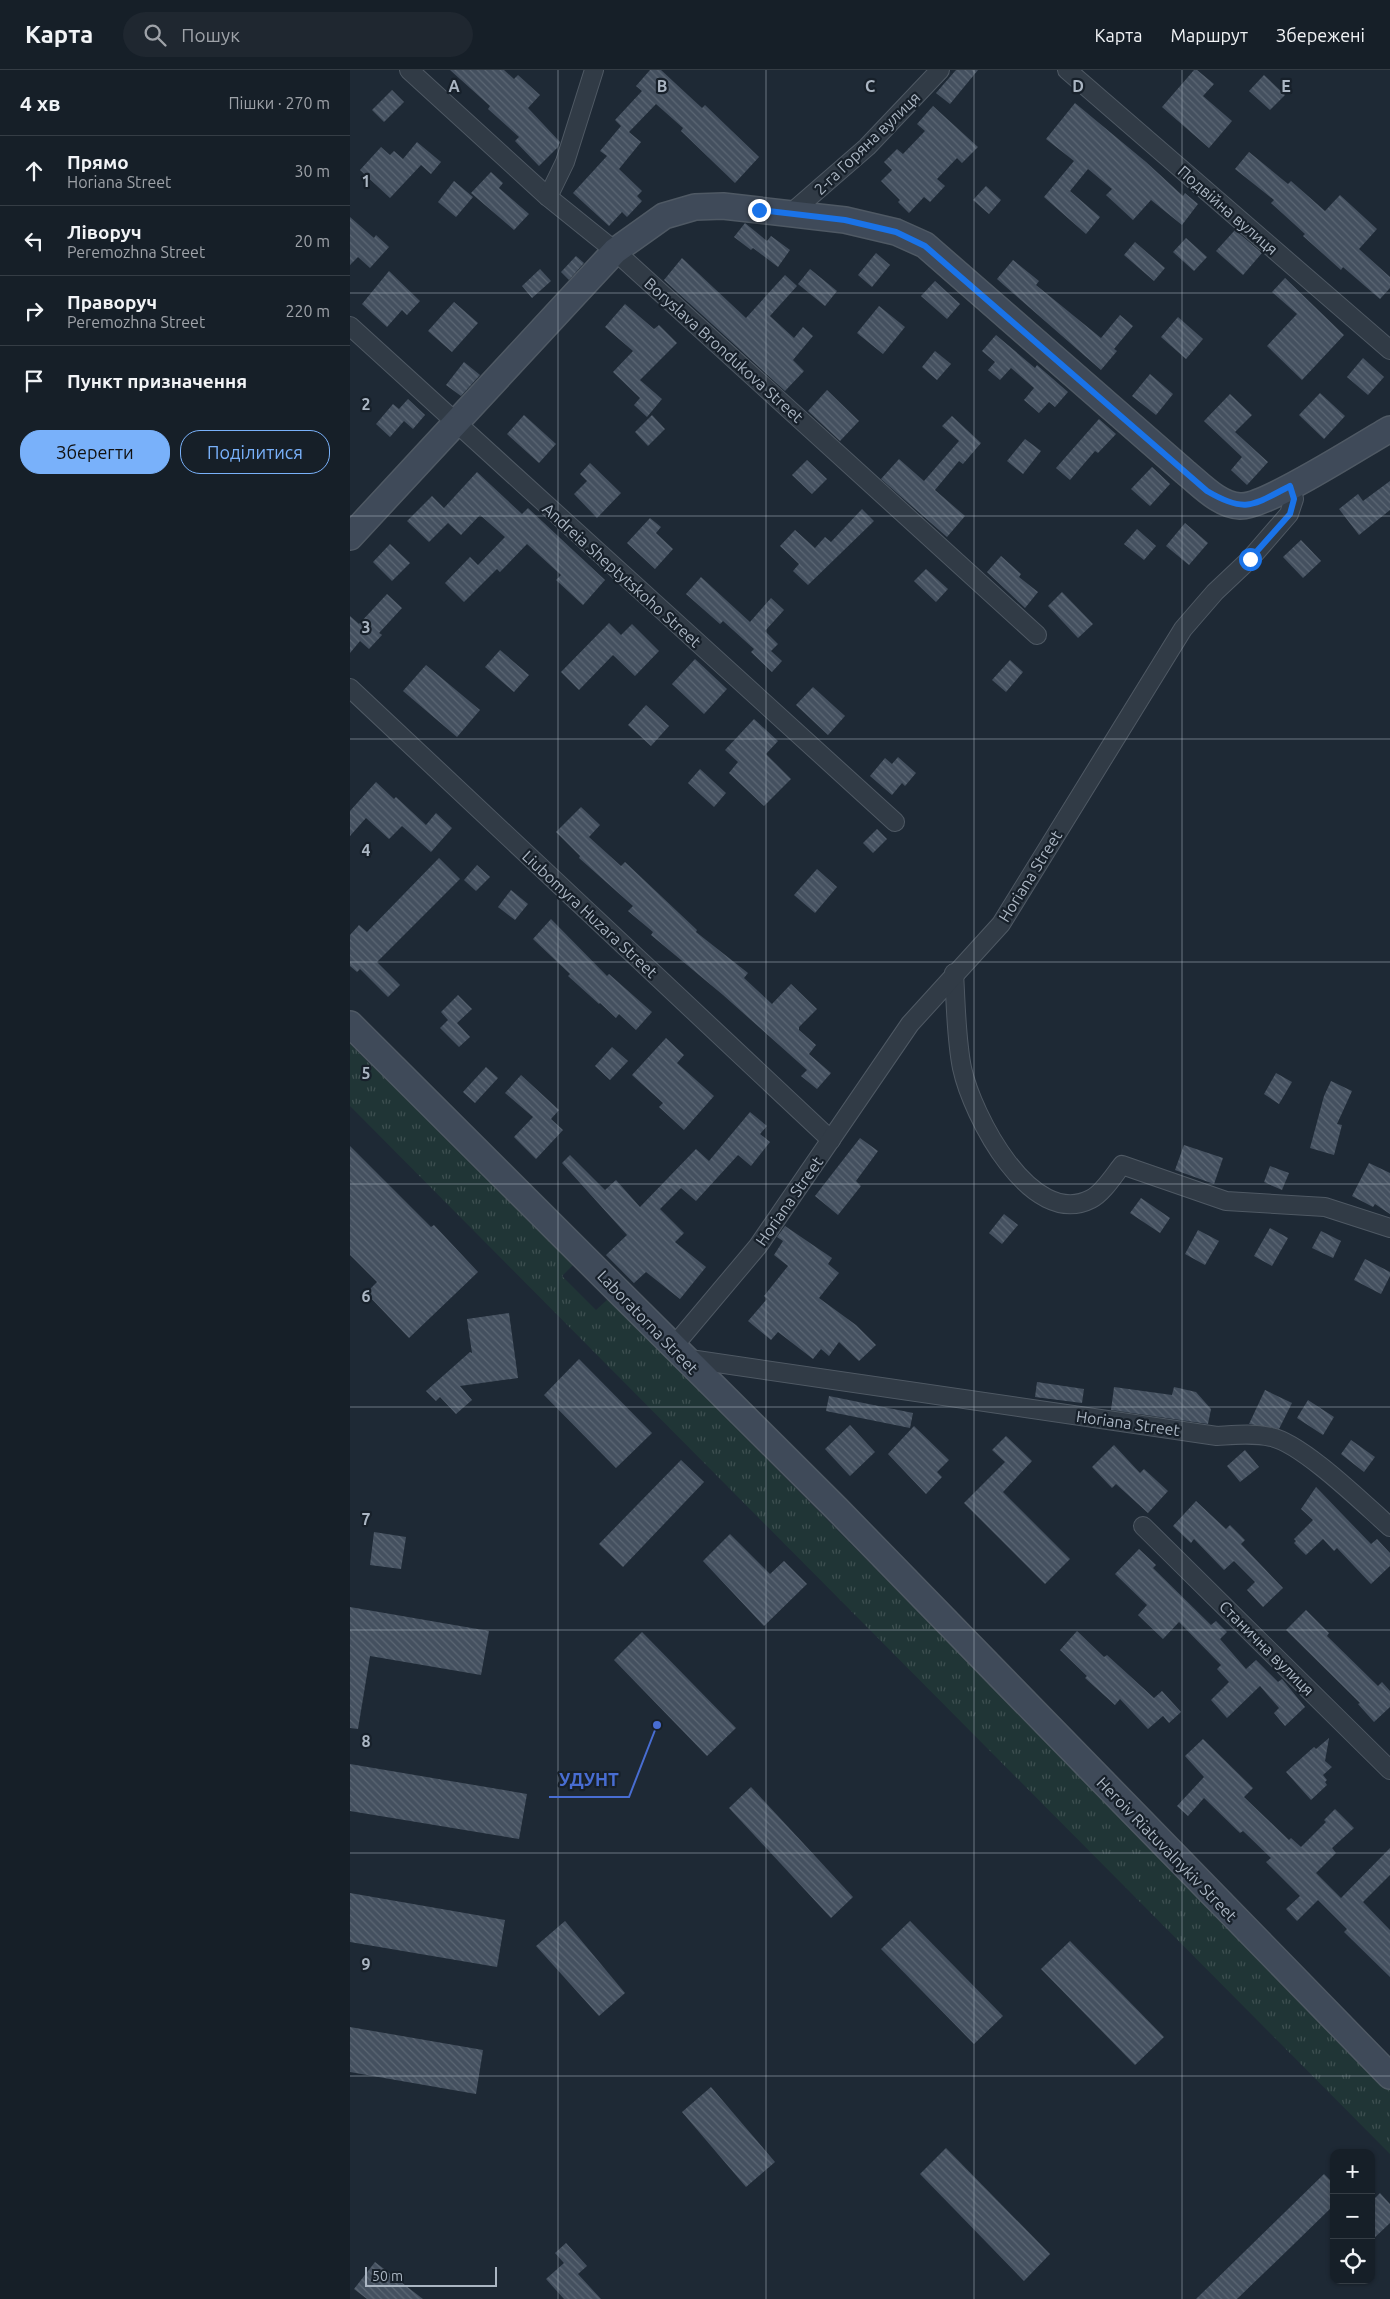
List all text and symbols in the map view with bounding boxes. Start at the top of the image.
search box [123,12,473,57]
text: Карта [25,21,93,48]
icon: search [141,21,169,49]
text: Пошук [181,24,240,46]
text: Карта [1094,25,1142,45]
text: Маршрут [1170,25,1248,45]
text: Збережені [1276,25,1365,45]
text: A [448,77,460,95]
text: B [657,77,667,95]
text: C [865,77,875,95]
text: D [1072,77,1084,95]
text: E [1281,77,1291,95]
street label: 2-га Горяна вулиця [810,88,924,198]
text: 4 хв [20,91,61,115]
text: Пішки · 270 m [229,94,330,112]
text: Прямо [67,151,129,173]
icon: ahead [20,157,48,185]
text: 30 m [294,162,330,180]
street label: Подвійна вулиця [1174,162,1282,258]
text: 1 [361,172,371,190]
text: Horiana Street [67,173,171,191]
route end [748,199,771,222]
text: Ліворуч [67,221,141,243]
icon: left [20,227,48,255]
text: 20 m [294,232,330,250]
text: Peremozhna Street [67,243,205,261]
street label: Boryslava Brondukova Street [641,274,808,427]
text: Праворуч [67,291,157,313]
icon: right [20,297,48,325]
text: 220 m [285,302,330,320]
text: Peremozhna Street [67,313,205,331]
icon: arrive [20,367,48,395]
text: Пункт призначення [67,370,247,392]
text: 2 [361,395,371,413]
button: Зберегти [20,430,170,474]
button: Поділитися [180,430,330,474]
street label: Andreia Sheptytskoho Street [539,499,705,651]
route start [1239,548,1262,571]
text: 3 [361,618,371,636]
street label: Horiana Street [995,826,1066,925]
text: 4 [361,841,371,859]
street label: Liubomyra Huzara Street [519,847,662,982]
text: 5 [361,1064,371,1082]
street label: Horiana Street [752,1153,827,1249]
street label: Laboratorna Street [594,1267,702,1378]
text: 6 [361,1287,371,1305]
street label: Horiana Street [1075,1407,1182,1439]
text: 7 [361,1510,371,1528]
street label: Станична вулиця [1216,1597,1318,1699]
text: 8 [361,1732,371,1750]
callout: УДУНТ [549,1764,629,1797]
text: УДУНТ [559,1769,619,1789]
street label: Heroiv Riatuvalnykiv Street [1093,1773,1241,1925]
text: 9 [361,1955,371,1973]
map controls [1330,2149,1375,2284]
button: + [1330,2149,1375,2194]
button: − [1330,2194,1375,2239]
button: locate [1330,2239,1375,2284]
scale bar [365,2264,498,2287]
text: 50 m [372,2268,403,2284]

